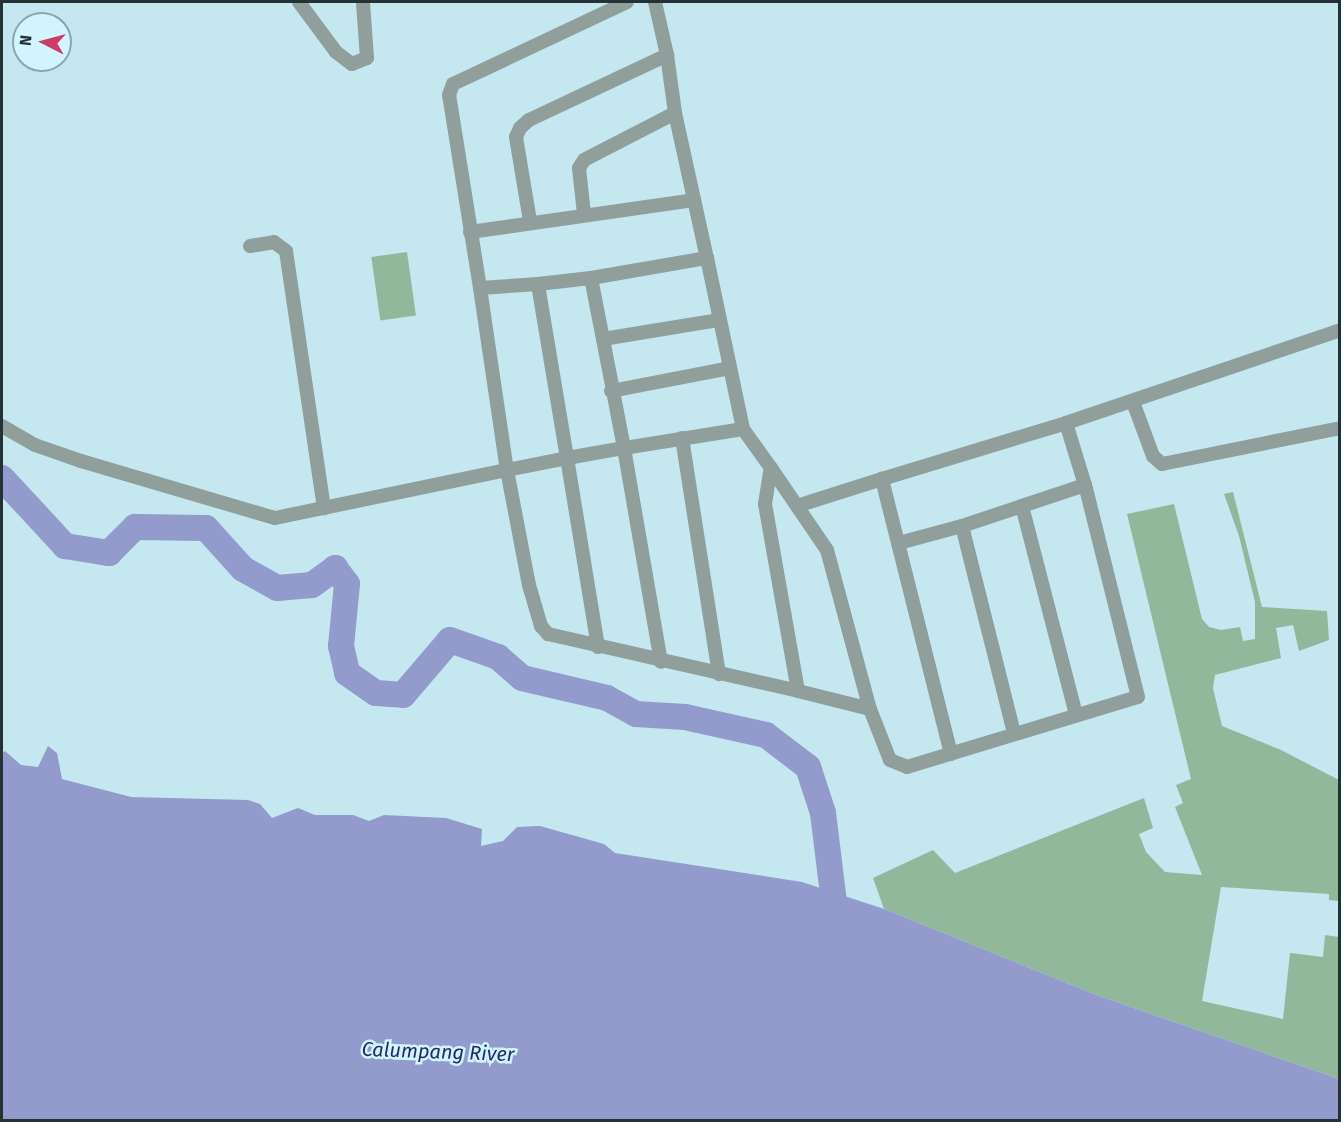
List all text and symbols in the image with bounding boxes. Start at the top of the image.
north arrow [12,12,72,72]
text: N [16,34,36,47]
water label: Calumpang River [361,1037,515,1067]

